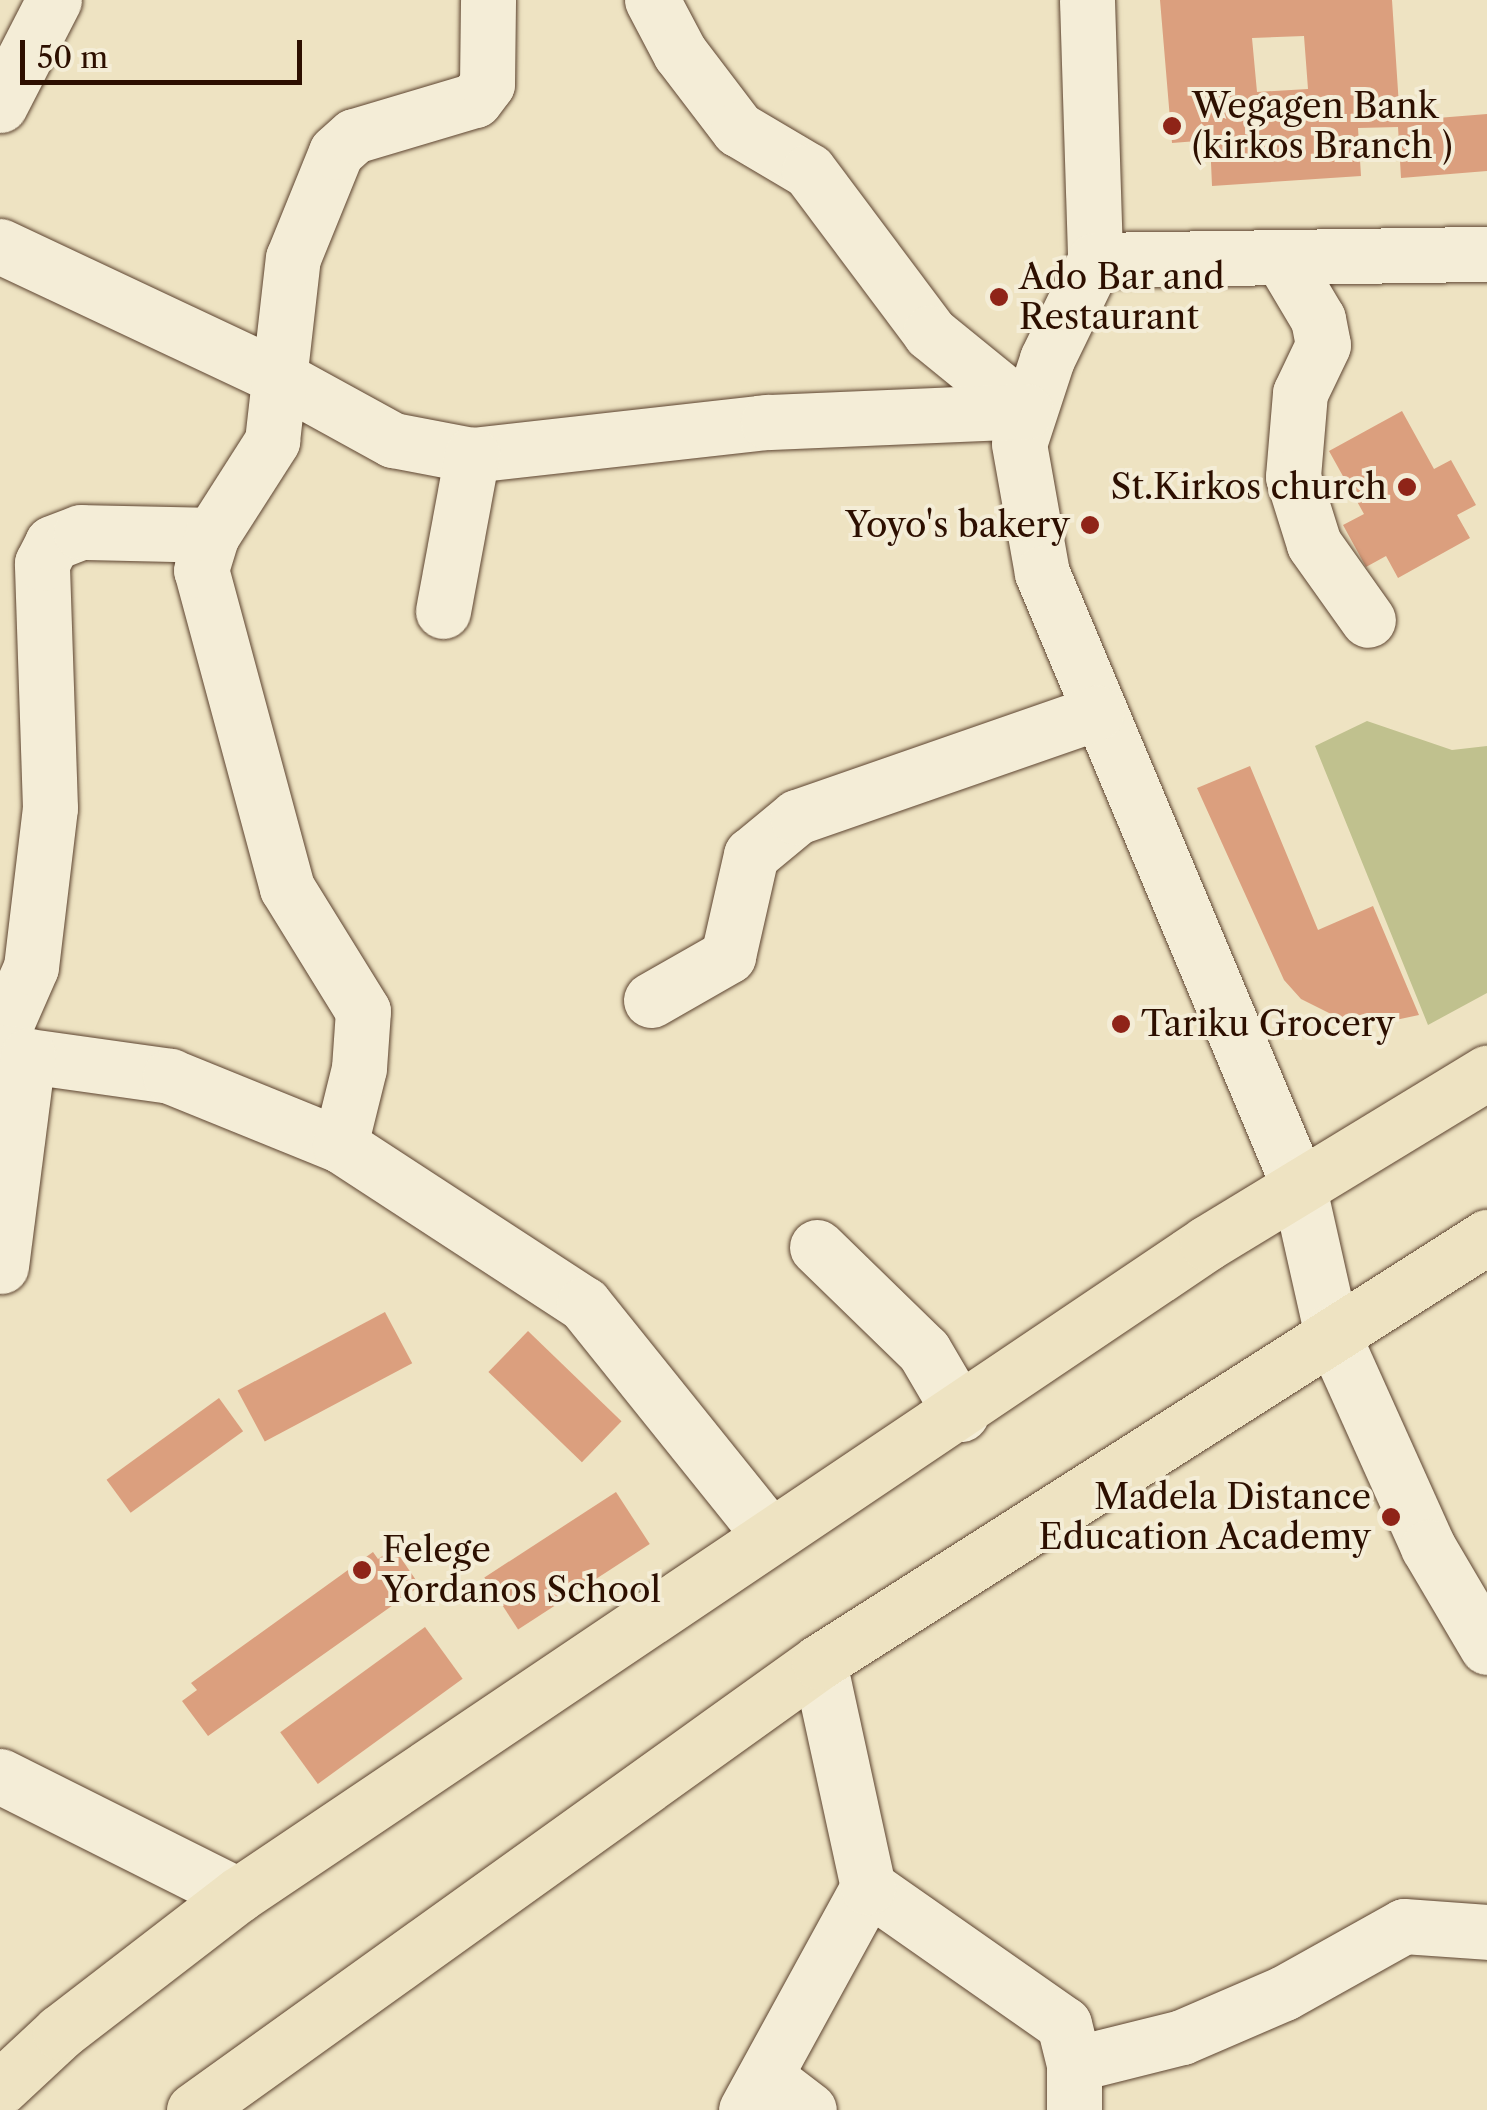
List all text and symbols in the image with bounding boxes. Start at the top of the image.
scale bar [25,20,308,82]
text: 50 m [37,39,108,76]
place label: Wegagen Bank (kirkos Branch ) [1192,85,1453,167]
marker: Wegagen Bank (kirkos Branch ) [1161,115,1183,137]
place label: Ado Bar and Restaurant [1019,256,1225,338]
marker: Ado Bar and Restaurant [988,286,1010,308]
place label: St.Kirkos church [1111,466,1387,508]
marker: St.Kirkos church [1396,476,1418,498]
place label: Yoyo's bakery [845,504,1070,546]
marker: Yoyo's bakery [1079,514,1101,536]
place label: Tariku Grocery [1141,1003,1395,1045]
marker: Tariku Grocery [1110,1013,1132,1035]
place label: Madela Distance Education Academy [1037,1476,1371,1558]
marker: Madela Distance Education Academy [1380,1506,1402,1528]
place label: Felege Yordanos School [382,1529,661,1611]
marker: Felege Yordanos School [351,1559,373,1581]

